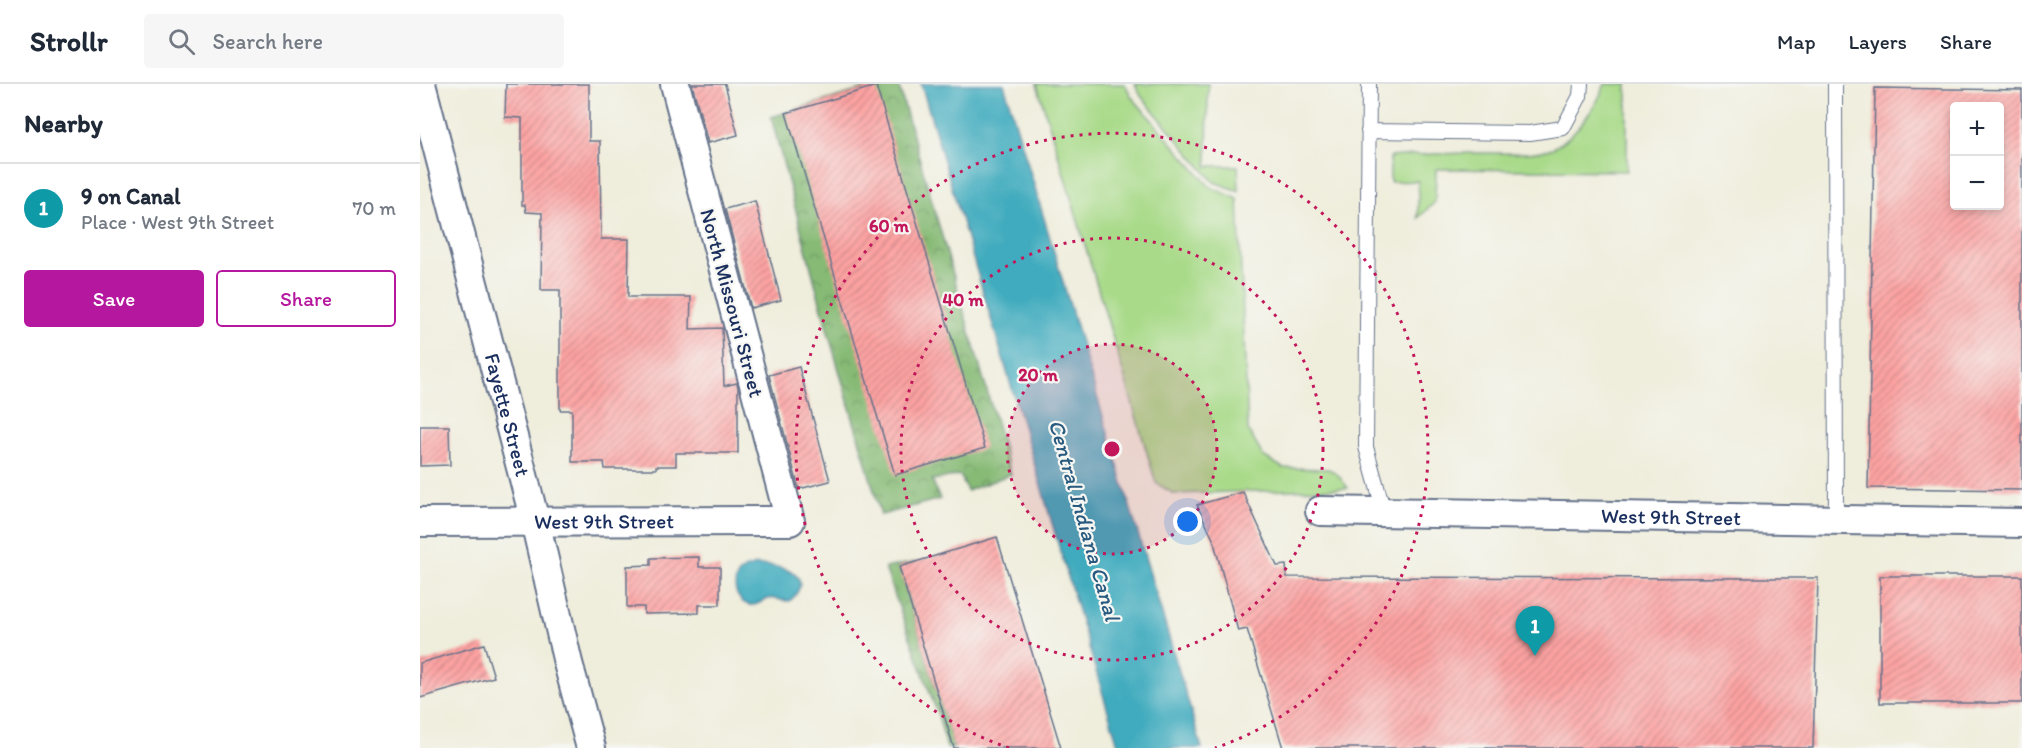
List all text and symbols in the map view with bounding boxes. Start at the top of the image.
search box [144,14,564,68]
text: Strollr [30,24,108,58]
icon: search [165,25,198,58]
text: Search here [213,28,323,55]
text: Map [1777,29,1816,54]
text: Layers [1849,29,1907,54]
text: Share [1940,29,1992,54]
map controls [1950,102,2004,210]
button: + [1950,102,2004,156]
text: Nearby [24,107,103,139]
button: − [1950,156,2004,210]
text: 9 on Canal [81,183,180,210]
text: 1 [39,196,48,220]
text: 70 m [352,196,396,220]
street label: North Missouri Street [695,206,770,400]
text: Place · West 9th Street [81,210,274,234]
text: 60 m [869,215,910,237]
button: Save [24,270,204,327]
button: Share [216,270,396,327]
text: 40 m [942,289,984,311]
street label: Fayette Street [480,350,536,479]
text: 20 m [1018,364,1059,386]
water label: Central Indiana Canal [1043,416,1127,626]
centre of rings [1102,439,1122,459]
street label: West 9th Street [1601,503,1741,530]
your location [1173,507,1202,536]
street label: West 9th Street [534,508,674,534]
pin: 1 [1516,606,1554,656]

